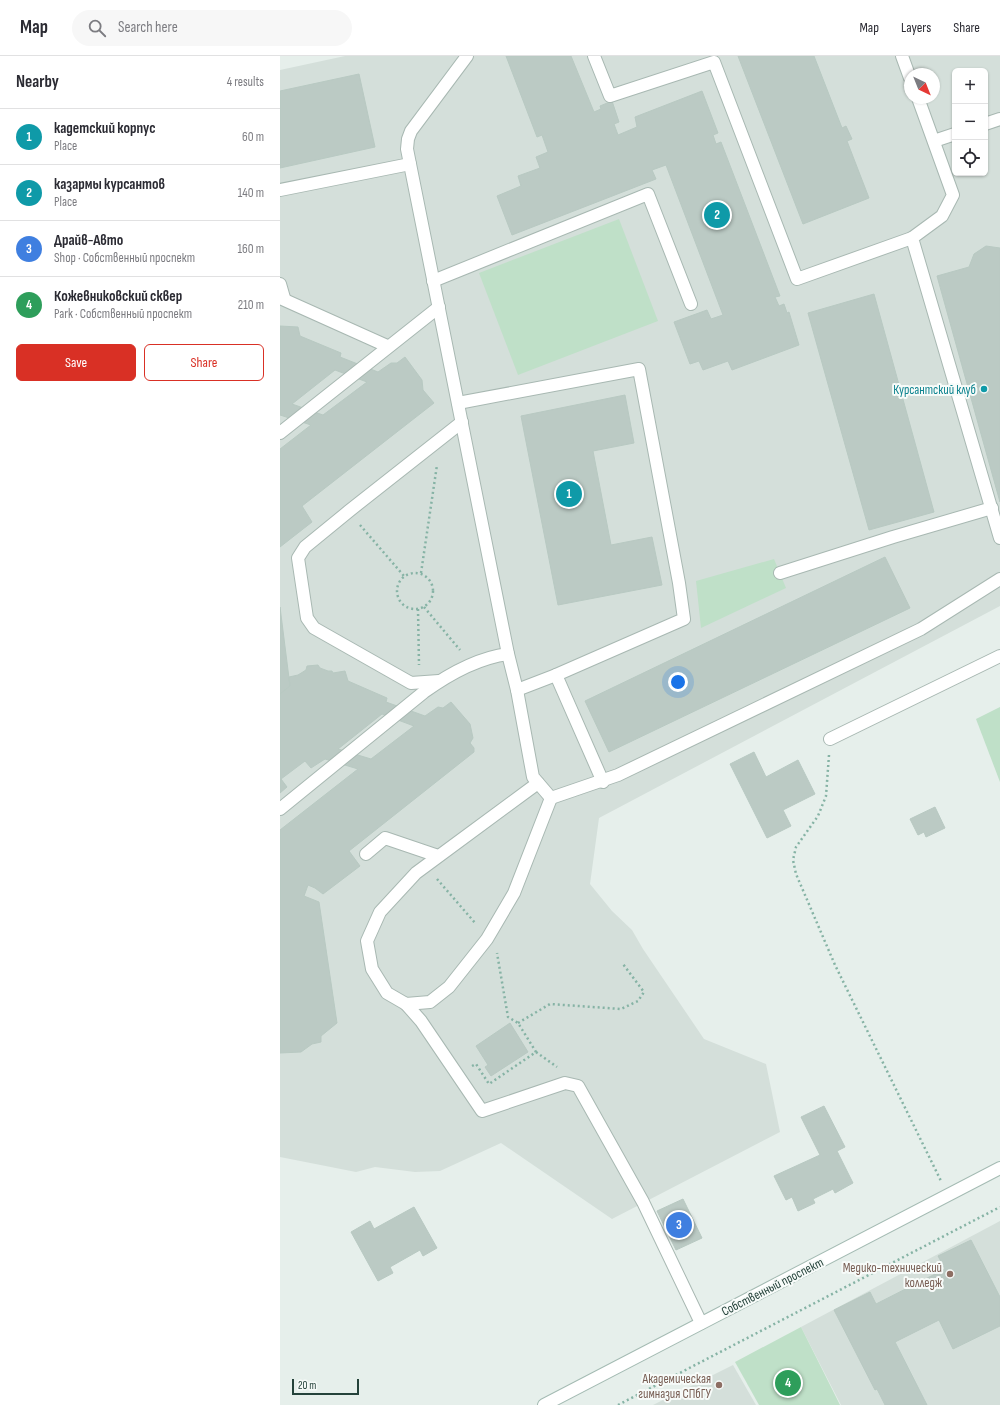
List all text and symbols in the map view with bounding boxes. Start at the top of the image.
search box [72,10,352,46]
text: Map [20,16,48,39]
icon: search [86,17,108,39]
text: Search here [118,18,178,37]
text: Map [859,19,879,36]
text: Layers [901,19,931,36]
text: Share [953,19,980,36]
north arrow [904,68,940,104]
map controls [952,68,988,176]
button: + [952,68,988,104]
text: Nearby [16,72,59,92]
text: 4 results [227,74,264,90]
button: − [952,104,988,140]
text: кадетский корпус [54,119,156,138]
text: 1 [26,129,32,145]
text: 60 m [242,129,264,145]
text: Place [54,138,77,154]
button: locate [952,140,988,176]
text: казармы курсантов [54,175,165,194]
text: 2 [26,185,32,201]
text: 140 m [238,185,264,201]
text: Place [54,194,77,210]
pin: 2 [704,200,730,230]
text: Драйв-Авто [54,231,123,250]
text: 3 [26,241,32,257]
text: 160 m [238,241,264,257]
text: Shop · Собственный проспект [54,250,195,266]
text: Кожевниковский сквер [54,287,182,306]
text: 4 [26,297,32,313]
text: 210 m [238,297,264,313]
text: Park · Собственный проспект [54,306,192,322]
button: Save [16,344,136,381]
button: Share [144,344,264,381]
place label: Курсантский клуб [893,382,976,398]
marker: Курсантский клуб [979,384,989,394]
pin: 1 [556,479,582,509]
your location [668,672,688,692]
pin: 3 [666,1210,692,1240]
street label: Собственный проспект [719,1254,826,1320]
place label: Медико-технический колледж [843,1260,942,1291]
marker: Медико-технический колледж [945,1269,955,1279]
pin: 4 [775,1368,801,1398]
place label: Академическая гимназия СПбГУ [638,1371,711,1402]
scale bar [292,1377,359,1396]
text: 20 m [298,1379,316,1392]
marker: Академическая гимназия СПбГУ [714,1380,724,1390]

